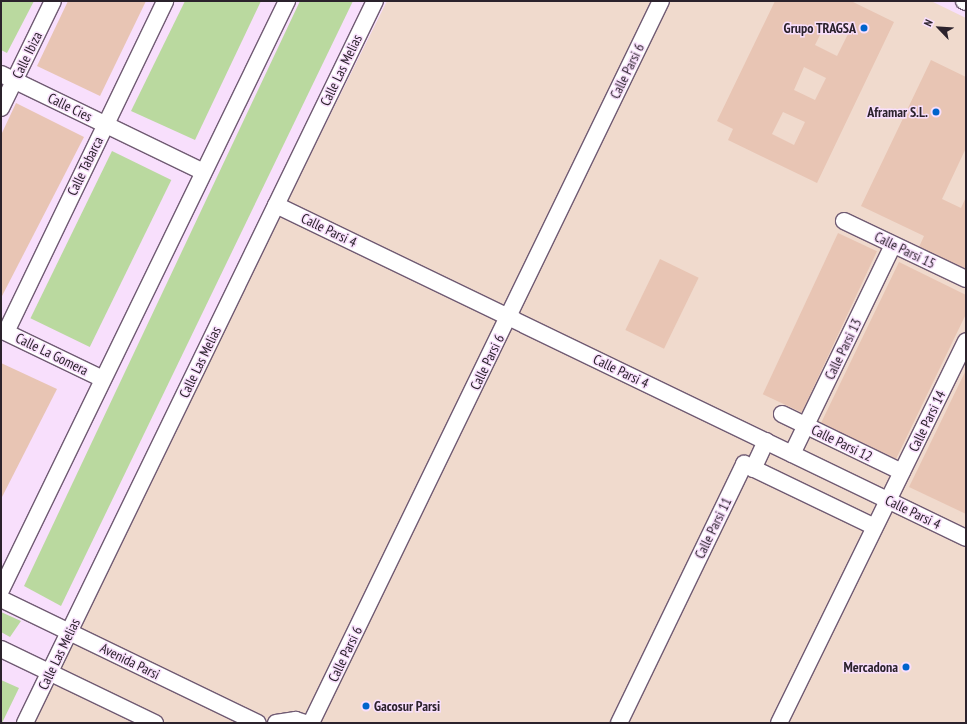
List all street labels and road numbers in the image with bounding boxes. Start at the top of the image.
street label: Calle Ibiza [8,29,46,81]
street label: Calle Las Melias [316,32,366,108]
street label: Calle Parsi 6 [606,41,648,101]
street label: Calle Cies [45,89,95,125]
street label: Calle Tabarca [63,134,107,198]
street label: Calle Parsi 4 [299,209,359,251]
street label: Calle Parsi 15 [872,228,938,272]
street label: Calle Parsi 13 [821,316,865,382]
street label: Calle Las Melias [175,324,225,400]
street label: Calle La Gomera [13,329,91,379]
street label: Calle Parsi 6 [466,332,508,392]
street label: Calle Parsi 4 [591,350,651,392]
street label: Calle Parsi 14 [905,388,949,454]
street label: Calle Parsi 12 [809,421,875,465]
street label: Calle Parsi 4 [883,491,943,533]
street label: Calle Parsi 11 [691,495,735,561]
street label: Calle Las Melias [34,616,84,692]
street label: Calle Parsi 6 [324,624,366,684]
street label: Avenida Parsi [97,639,163,683]

